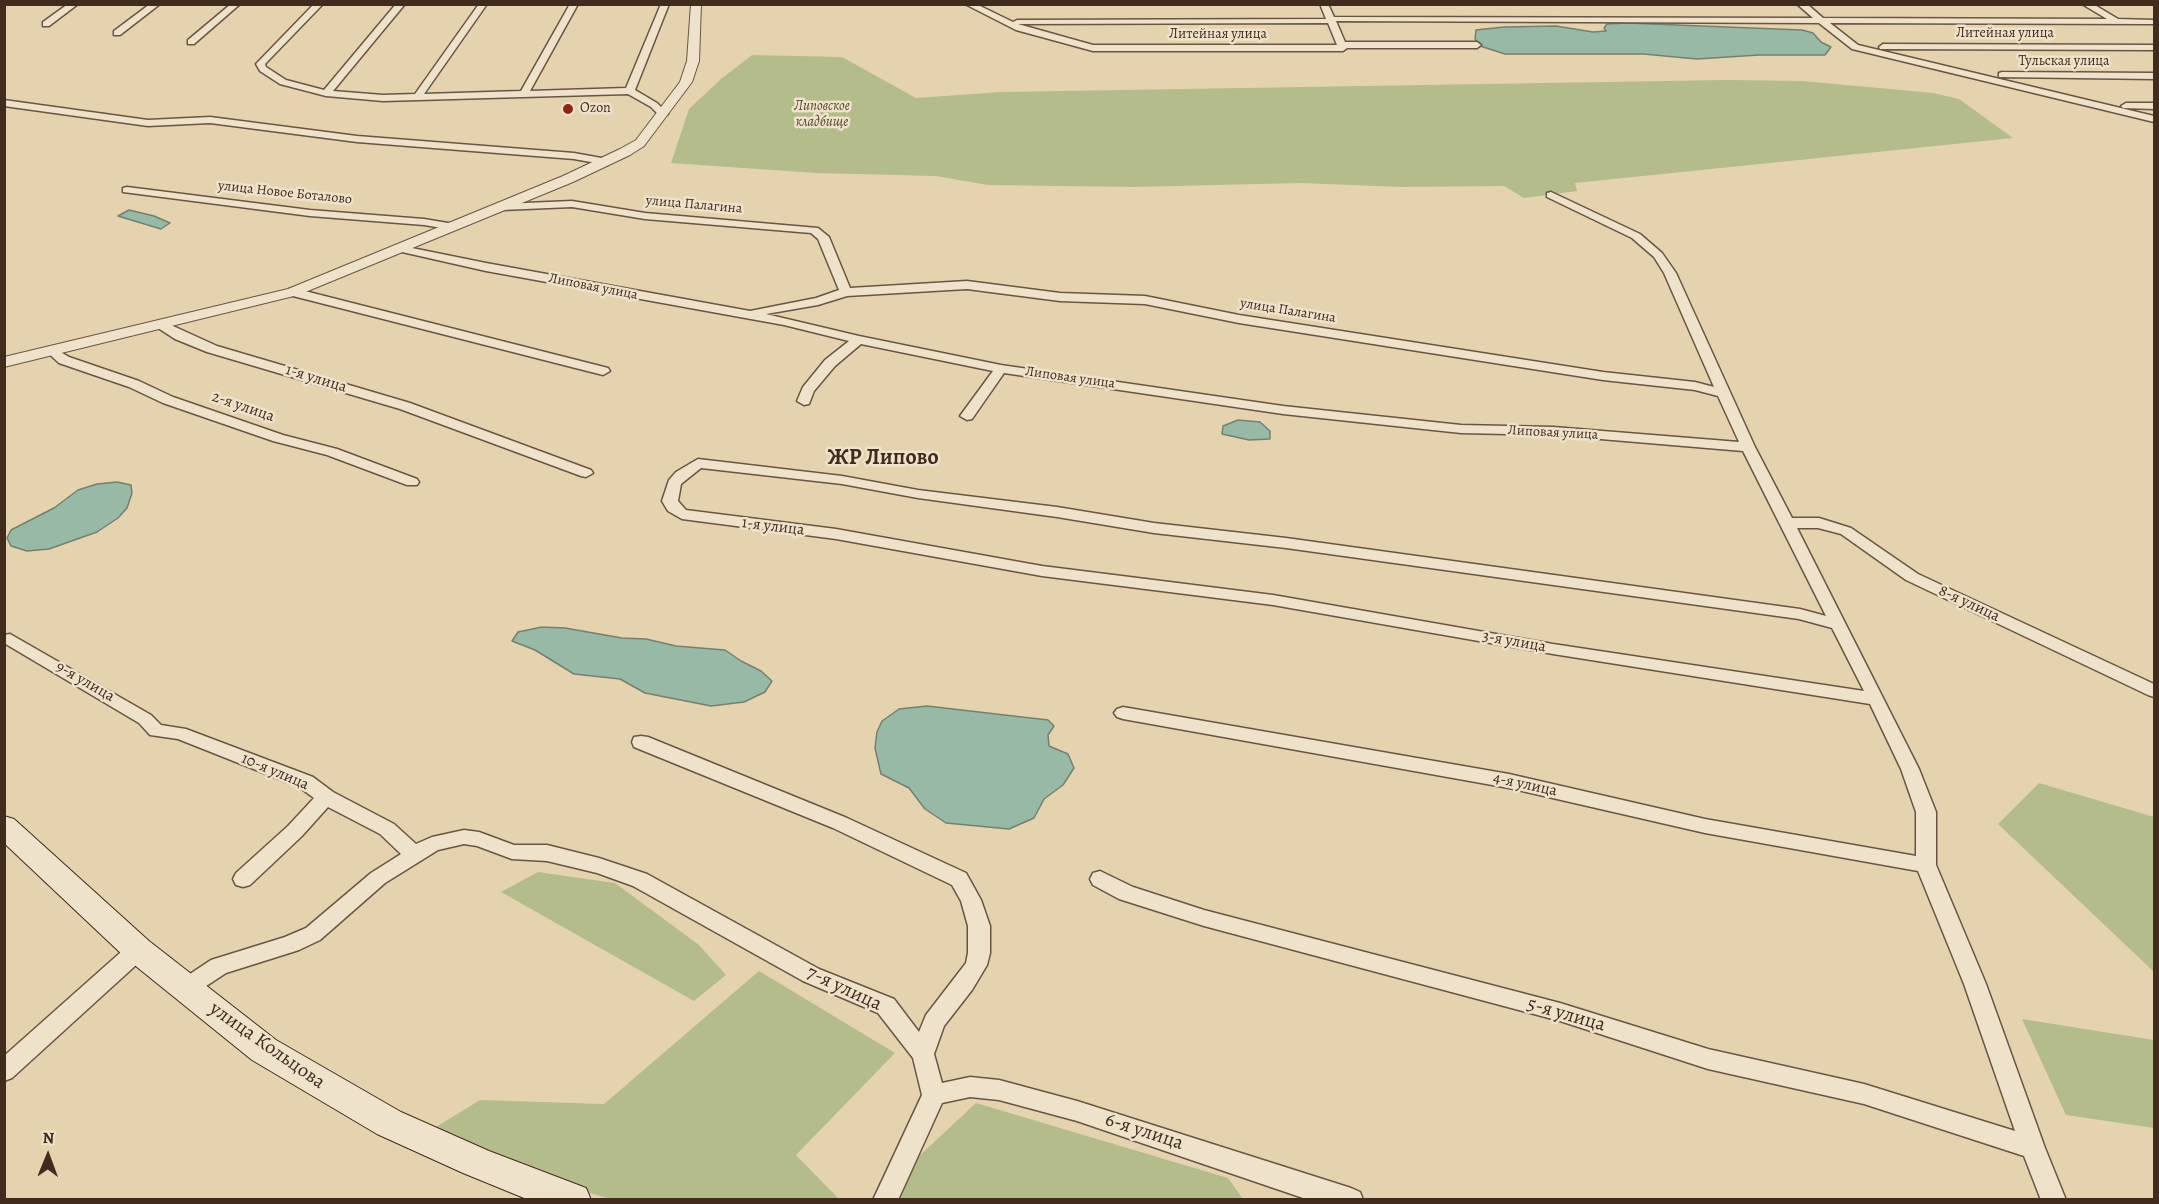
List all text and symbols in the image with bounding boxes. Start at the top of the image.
street label: Литейная улица [1956,26,2054,42]
street label: Литейная улица [1169,27,1267,43]
street label: Тульская улица [2018,54,2110,70]
park label: Липовское кладбище [794,99,850,132]
place label: Ozon [580,101,611,117]
marker: Ozon [561,102,575,116]
street label: улица Новое Боталово [217,178,353,208]
street label: улица Палагина [645,192,743,218]
street label: Липовая улица [547,270,639,304]
street label: улица Палагина [1239,295,1337,327]
street label: 1-я улица [283,361,349,397]
street label: Липовая улица [1024,363,1116,393]
street label: 2-я улица [209,387,277,427]
street label: Липовая улица [1507,422,1599,444]
district label: ЖР Липово [827,446,939,472]
street label: 1-я улица [741,514,805,540]
street label: 8-я улица [1935,582,2003,626]
street label: 3-я улица [1481,627,1547,657]
street label: 9-я улица [52,657,118,707]
street label: 10-я улица [238,749,312,795]
street label: 4-я улица [1491,769,1559,801]
street label: 7-я улица [803,961,885,1017]
street label: 5-я улица [1524,992,1608,1038]
street label: улица Кольцова [204,997,330,1095]
street label: 6-я улица [1102,1108,1186,1156]
north arrow [18,1126,78,1186]
text: N [42,1127,54,1149]

